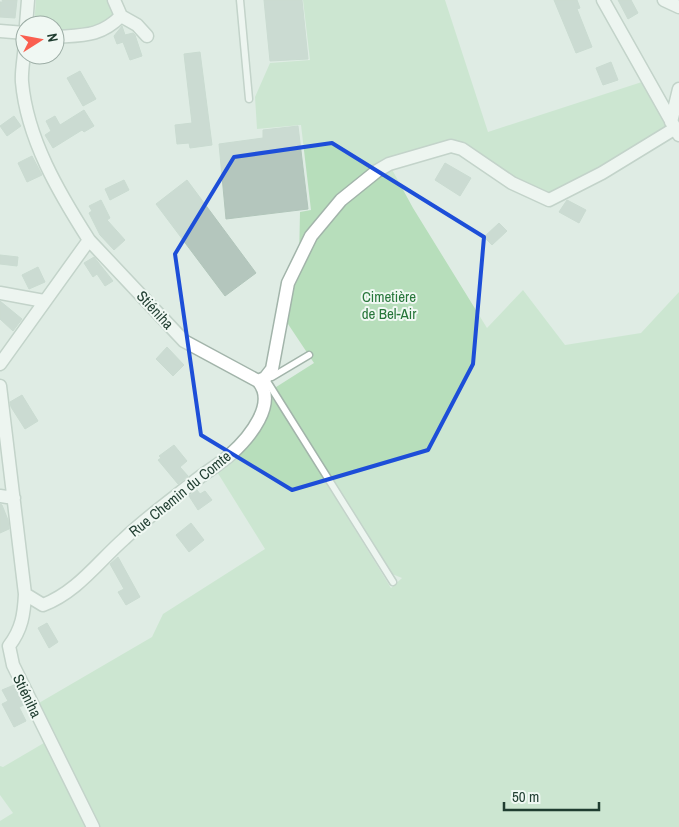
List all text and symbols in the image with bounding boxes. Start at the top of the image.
north arrow [15,15,65,65]
text: N [43,32,62,43]
street label: Stiéniha [132,286,179,334]
park label: Cimetière de Bel-Air [362,286,416,324]
street label: Rue Chemin du Comte [124,446,235,541]
street label: Stiéniha [8,671,47,721]
scale bar [504,780,599,812]
text: 50 m [512,786,539,807]

